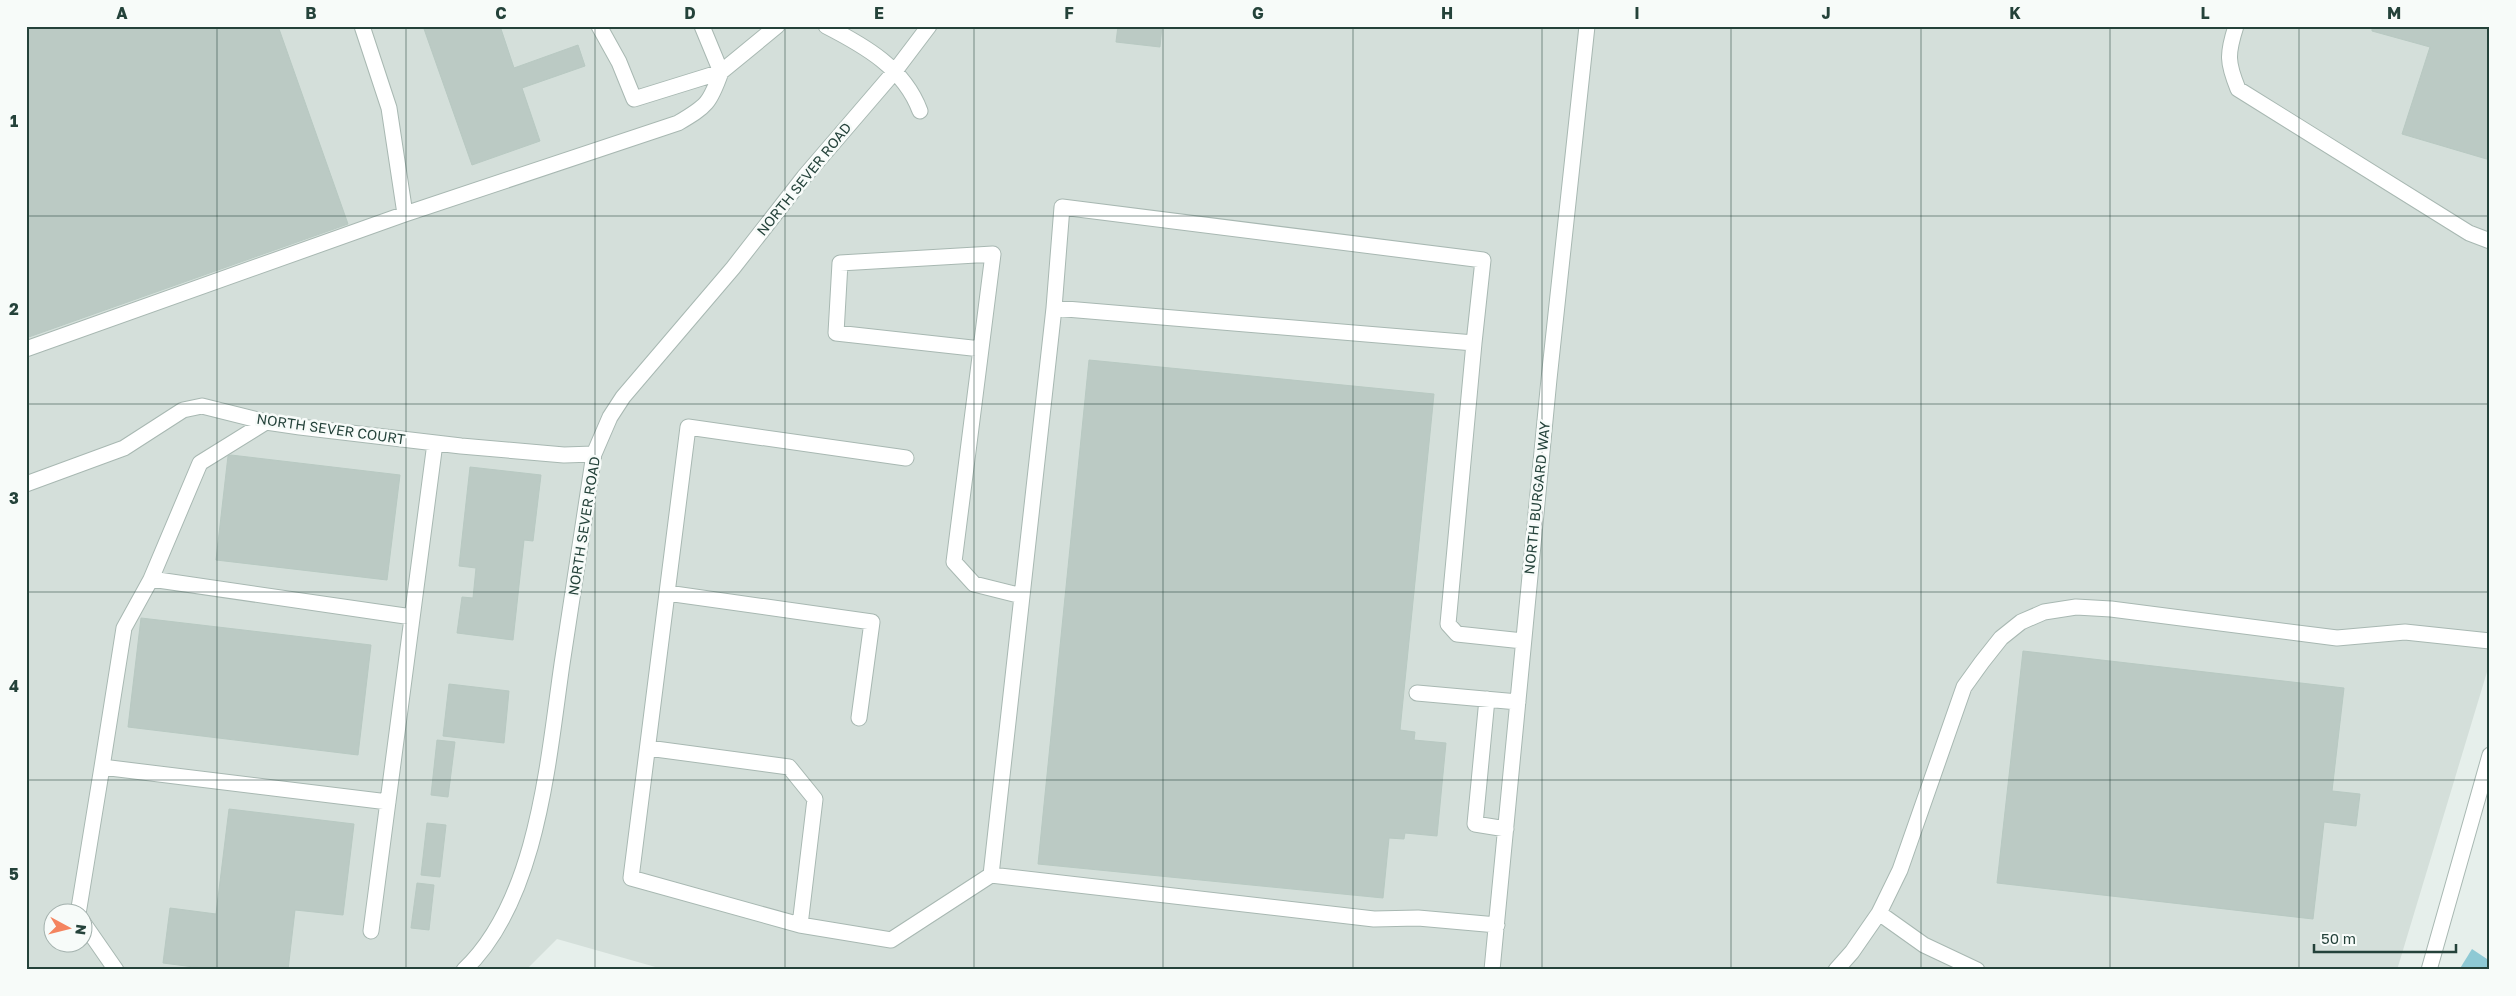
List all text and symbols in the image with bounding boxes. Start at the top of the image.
text: A [116,3,128,23]
text: B [305,3,317,23]
text: C [495,3,507,23]
text: D [684,3,696,23]
text: E [874,3,884,23]
text: F [1064,3,1074,23]
text: G [1252,3,1264,23]
text: H [1441,3,1453,23]
text: I [1634,3,1640,23]
text: J [1821,3,1831,23]
text: K [2009,3,2021,23]
text: L [2200,3,2210,23]
text: M [2387,3,2401,23]
text: 1 [10,111,18,131]
street label: NORTH SEVER ROAD [753,119,854,239]
text: 2 [9,299,19,319]
street label: NORTH SEVER COURT [256,410,407,447]
street label: NORTH BURGARD WAY [1520,421,1553,575]
street label: NORTH SEVER ROAD [564,455,603,597]
text: 3 [9,488,19,508]
text: 4 [9,676,19,696]
text: 5 [9,864,19,884]
north arrow [42,904,92,954]
scale bar [2314,921,2456,953]
text: N [72,923,90,936]
text: 50 m [2321,929,2356,947]

